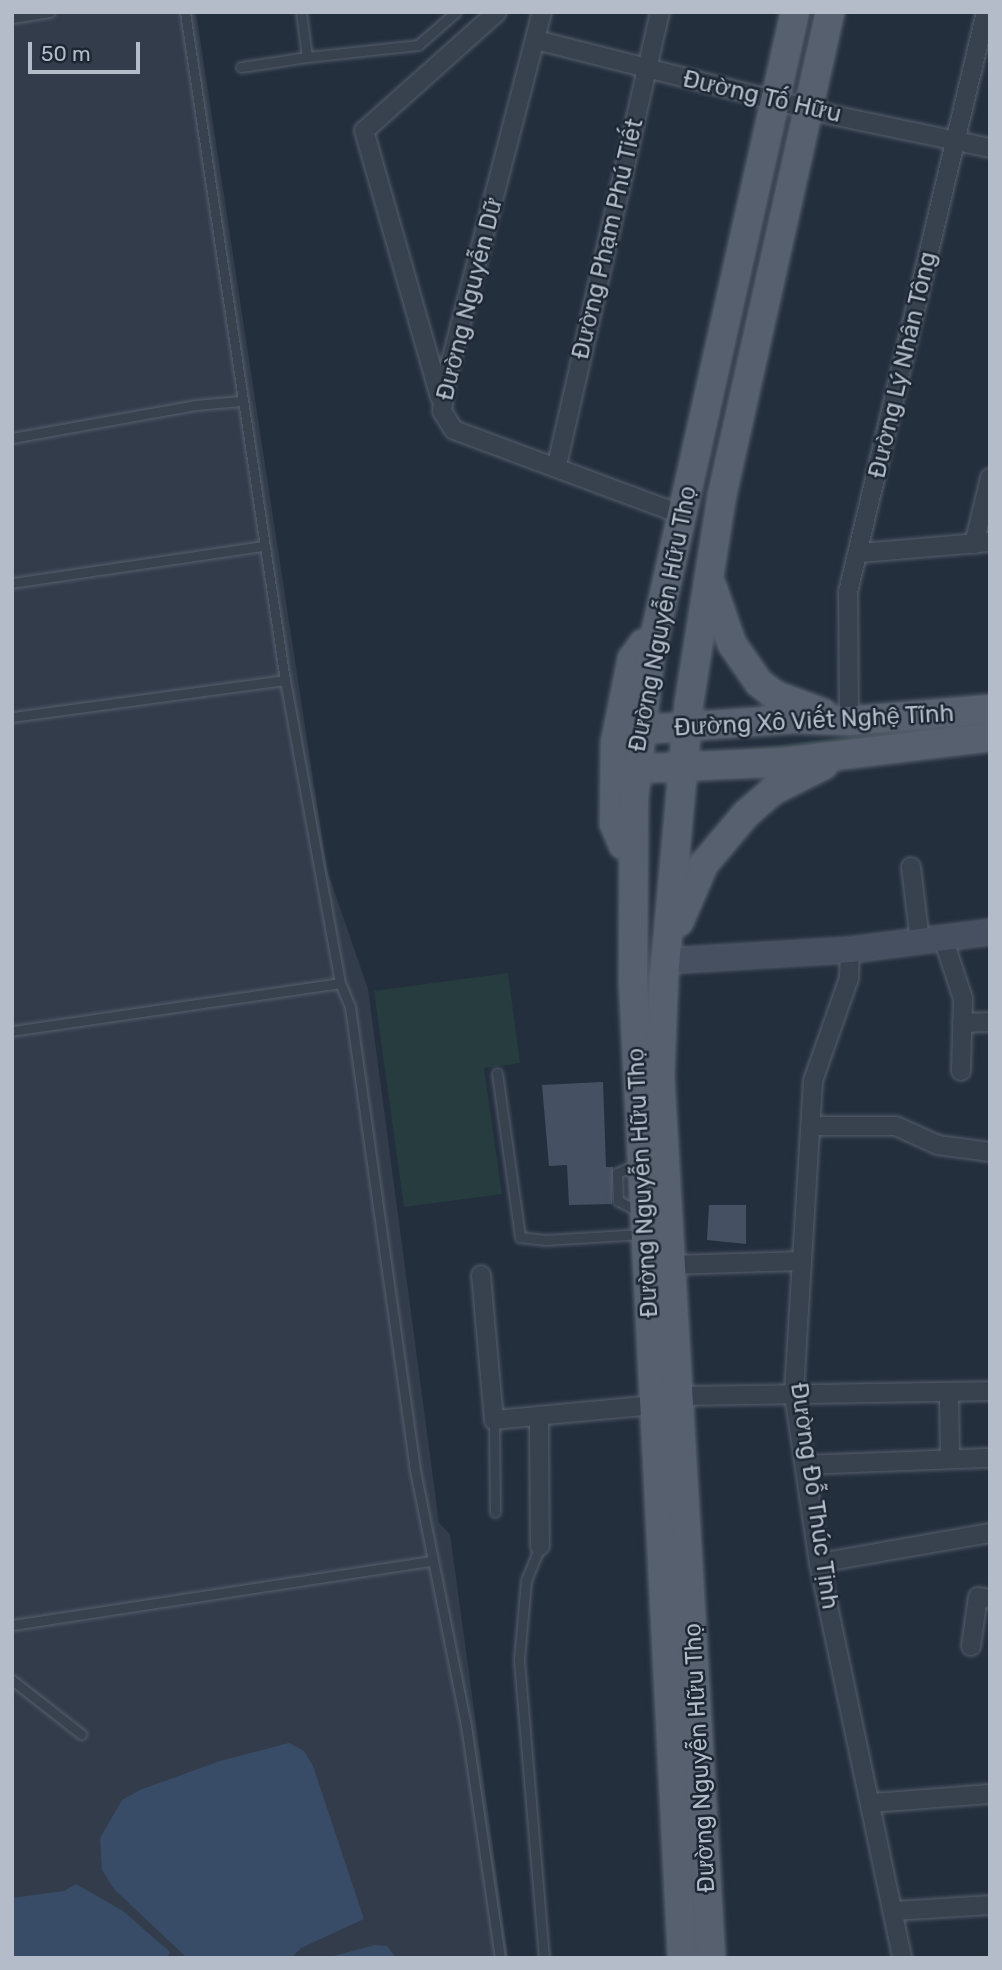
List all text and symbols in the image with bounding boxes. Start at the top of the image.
scale bar [32,28,144,72]
text: 50 m [41,41,91,66]
street label: Đường Tố Hữu [680,65,844,129]
street label: Đường Phạm Phú Tiết [566,116,650,362]
street label: Đường Nguyễn Dữ [431,195,509,403]
street label: Đường Lý Nhân Tông [863,248,943,482]
street label: Đường Nguyễn Hữu Thọ [623,484,703,754]
street label: Đường Xô Viết Nghệ Tĩnh [673,699,955,743]
street label: Đường Nguyễn Hữu Thọ [622,1047,664,1319]
street label: Đường Đỗ Thúc Tịnh [784,1380,844,1612]
street label: Đường Nguyễn Hữu Thọ [679,1622,721,1894]

